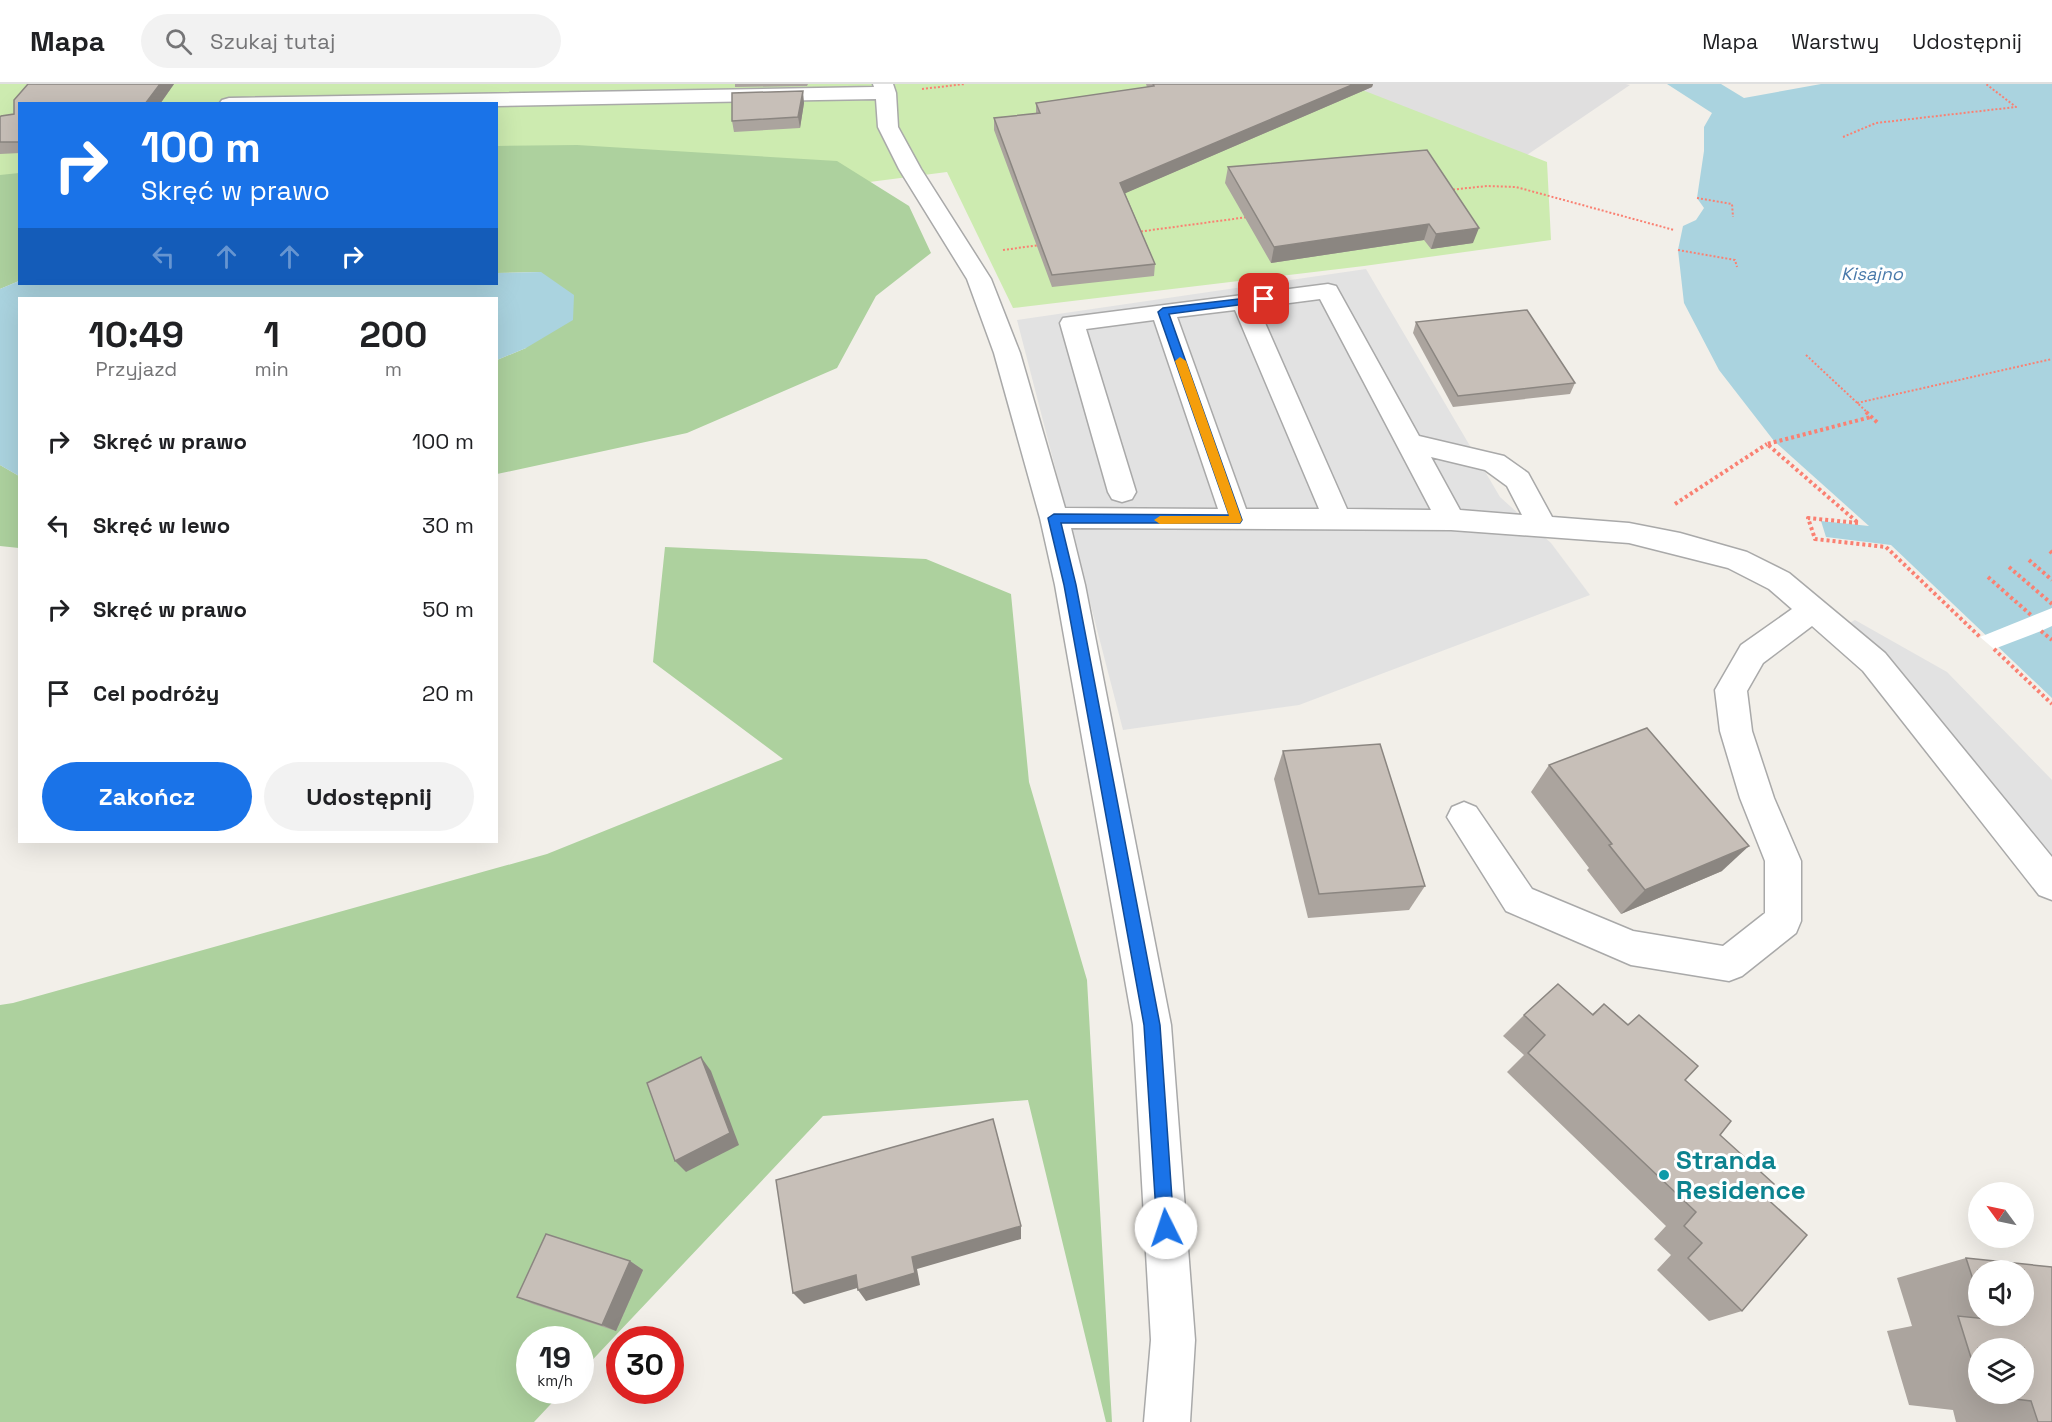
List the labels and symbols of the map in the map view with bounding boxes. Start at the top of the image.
water label: Kisajno [1841,262,1904,285]
pin [1238,273,1289,324]
place label: Stranda Residence [1676,1143,1806,1207]
marker: Stranda Residence [1657,1168,1671,1182]
north arrow [1968,1182,2034,1248]
position arrow [1134,1196,1198,1260]
speed limit sign: 30 [606,1326,684,1404]

